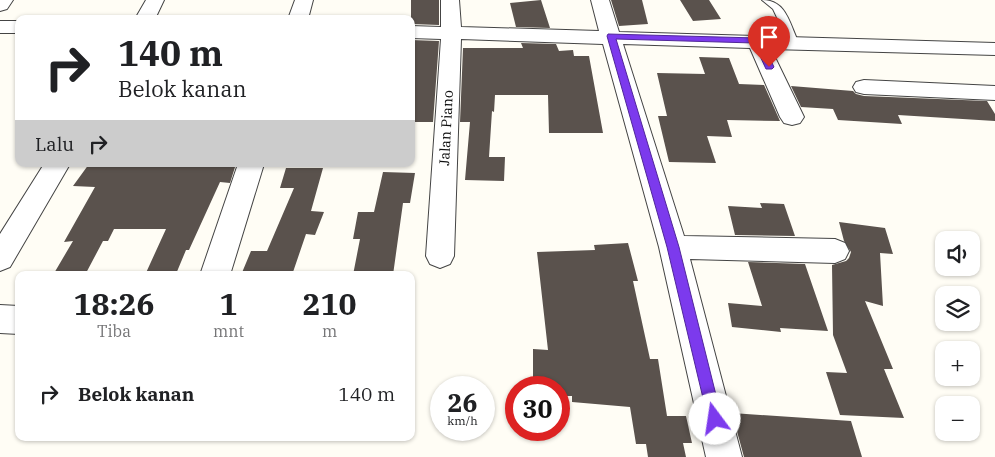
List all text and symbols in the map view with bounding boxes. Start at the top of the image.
pin [748,16,790,67]
icon: arrive [755,23,783,51]
text: 140 m [118,30,223,76]
icon: right [35,35,100,100]
text: Belok kanan [118,74,246,103]
street label: Jalan Piano [435,90,457,166]
icon: right [84,130,112,158]
text: Lalu [35,132,74,156]
map controls [935,231,980,441]
button: sound [935,231,980,276]
text: 18:26 [73,284,155,323]
text: 1 [220,284,238,323]
text: 210 [303,284,357,323]
button: layers [935,286,980,331]
text: Tiba [97,321,131,341]
text: mnt [213,321,244,341]
text: m [322,321,337,341]
button: + [935,341,980,386]
speed limit sign: 30 [505,376,570,441]
icon: right [35,380,63,408]
text: Belok kanan [78,382,194,406]
text: 140 m [338,382,395,406]
text: 26 [447,386,478,419]
position arrow [688,392,740,444]
button: − [935,396,980,441]
text: km/h [447,413,478,428]

